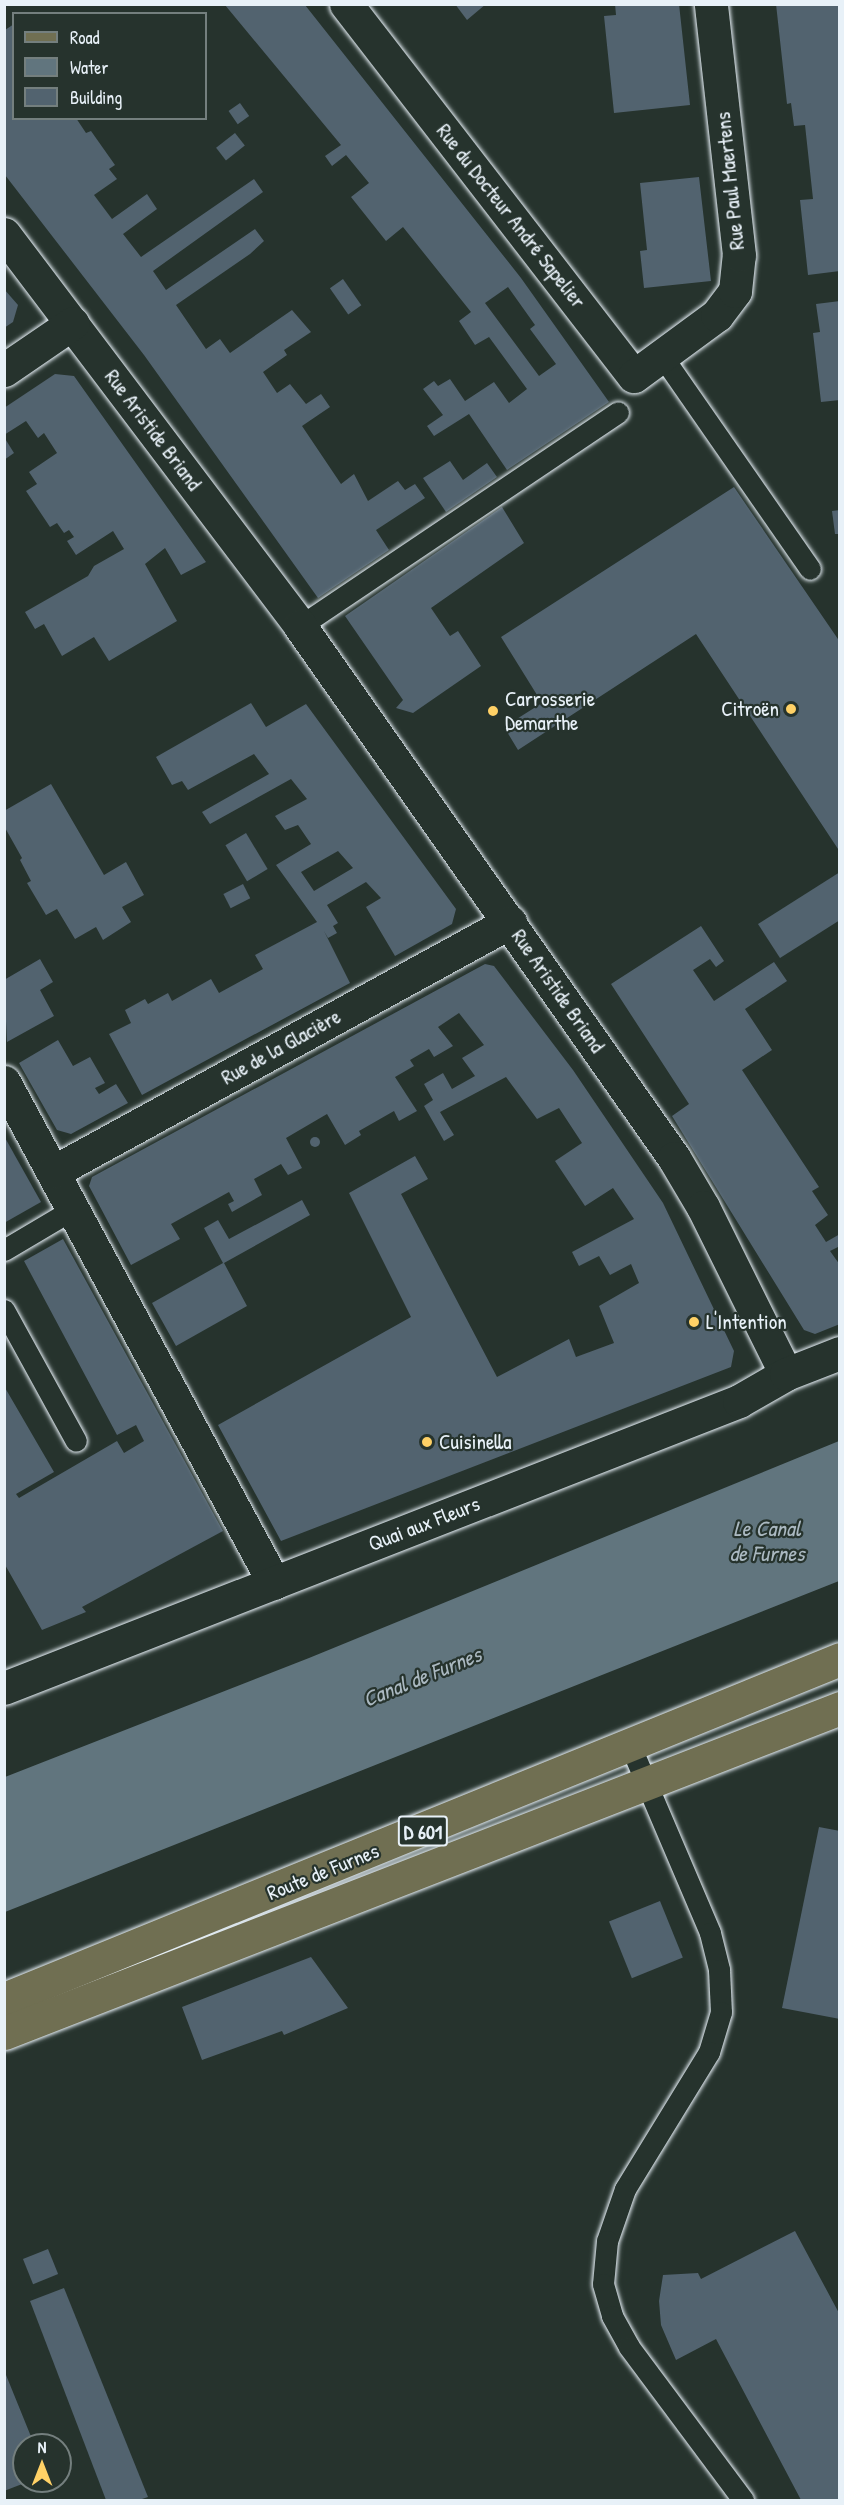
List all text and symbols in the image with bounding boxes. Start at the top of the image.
legend [12,12,207,120]
text: Road [70,25,100,50]
text: Water [70,55,108,80]
text: Building [70,85,122,110]
street label: Rue Paul Maertens [710,111,750,251]
street label: Rue du Docteur André Sapelier [431,119,591,313]
street label: Rue Aristide Briand [99,365,207,495]
place label: Carrosserie Demarthe [505,686,595,736]
place label: Citroën [721,696,779,722]
marker: Citroën [784,702,798,716]
marker: Carrosserie Demarthe [486,704,500,718]
street label: Rue Aristide Briand [506,924,610,1058]
street label: Rue de la Glacière [217,1004,345,1090]
place label: L'Intention [706,1309,787,1335]
marker: L'Intention [687,1315,701,1329]
place label: Cuisinella [439,1429,512,1455]
marker: Cuisinella [420,1435,434,1449]
street label: Quai aux Fleurs [365,1491,483,1557]
water label: Le Canal de Furnes [729,1515,805,1566]
water label: Canal de Furnes [359,1641,485,1713]
road number: D 601 [398,1814,448,1848]
street label: Route de Furnes [263,1838,383,1906]
north arrow [12,2433,72,2493]
text: N [38,2436,46,2458]

